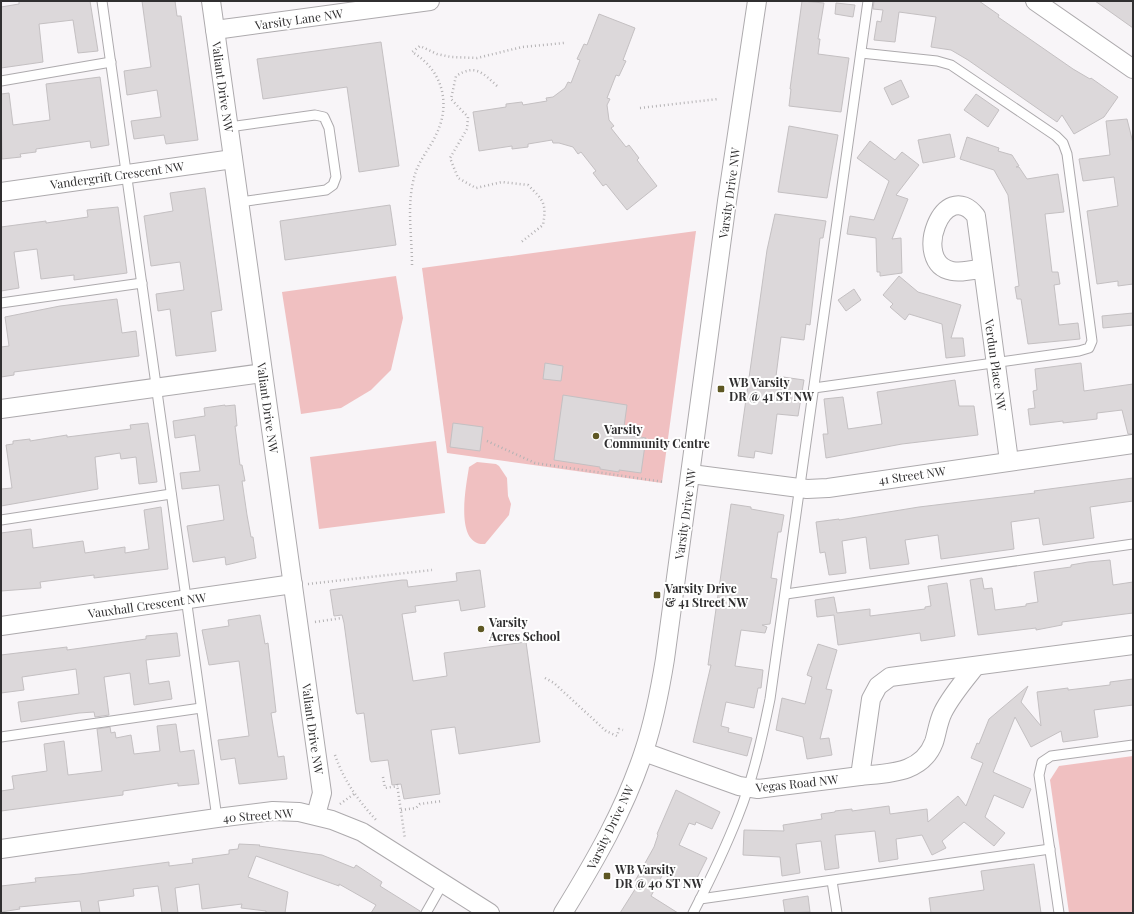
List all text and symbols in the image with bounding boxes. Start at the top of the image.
street label: Varsity Lane NW [253,5,344,33]
street label: Valiant Drive NW [209,40,237,134]
street label: Varsity Drive NW [715,146,743,241]
street label: Vandergrift Crescent NW [48,158,185,192]
street label: Verdun Place NW [981,317,1010,412]
street label: Valiant Drive NW [254,361,282,455]
place label: WB Varsity DR @ 41 ST NW [728,374,814,404]
marker: WB Varsity DR @ 41 ST NW [716,384,726,394]
place label: Varsity Community Centre [603,421,710,451]
marker: Varsity Community Centre [591,431,601,441]
street label: 41 Street NW [877,462,947,488]
street label: Varsity Drive NW [671,467,699,562]
place label: Varsity Drive & 41 Street NW [664,580,748,610]
street label: Vauxhall Crescent NW [86,589,207,621]
marker: Varsity Drive & 41 Street NW [652,590,662,600]
place label: Varsity Acres School [488,614,560,644]
marker: Varsity Acres School [476,624,486,634]
street label: Valiant Drive NW [299,682,327,776]
street label: Vegas Road NW [754,771,839,795]
street label: Varsity Drive NW [582,782,637,873]
street label: 40 Street NW [222,805,294,825]
place label: WB Varsity DR @ 40 ST NW [614,861,703,891]
marker: WB Varsity DR @ 40 ST NW [602,871,612,881]

